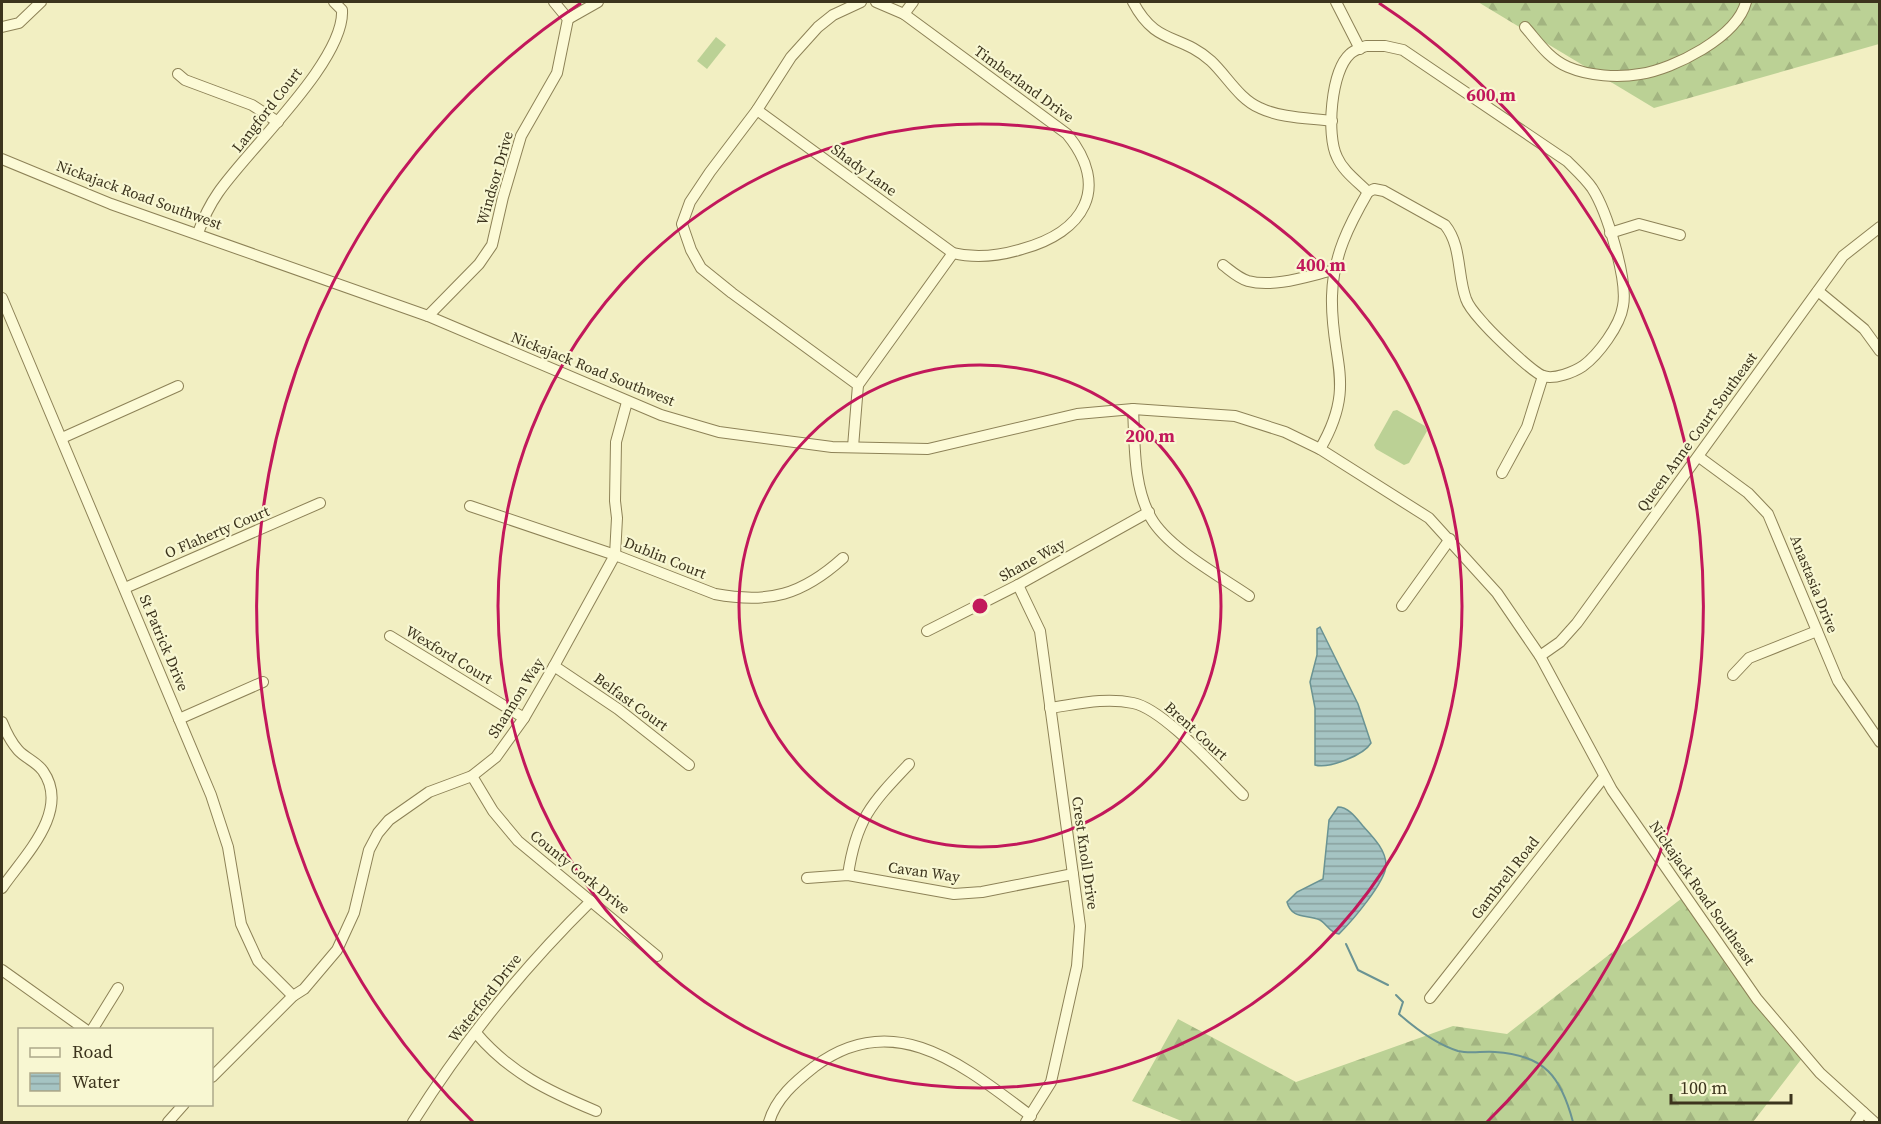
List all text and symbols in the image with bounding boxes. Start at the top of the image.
street label: Timberland Drive [970,40,1079,127]
street label: Langford Court [227,63,307,157]
text: 600 m [1466,82,1516,107]
street label: Windsor Drive [471,128,518,227]
street label: Shady Lane [827,138,902,201]
street label: Nickajack Road Southwest [53,155,225,234]
text: 400 m [1296,252,1346,277]
street label: Nickajack Road Southwest [508,326,678,411]
street label: Queen Anne Court Southeast [1631,348,1762,516]
text: 200 m [1125,423,1175,448]
street label: O Flaherty Court [161,500,273,563]
street label: Dublin Court [621,531,710,584]
street label: Anastasia Drive [1785,532,1844,636]
street label: Shane Way [995,533,1069,586]
street label: St Patrick Drive [135,591,194,695]
centre of rings [970,596,990,616]
street label: Wexford Court [402,620,497,689]
street label: Shannon Way [483,653,549,742]
street label: Belfast Court [590,668,673,736]
street label: Brent Court [1160,697,1233,765]
street label: Crest Knoll Drive [1067,795,1104,911]
street label: Nickajack Road Southeast [1645,816,1760,969]
street label: County Cork Drive [526,825,635,919]
street label: Gambrell Road [1466,831,1544,924]
street label: Cavan Way [887,856,962,887]
street label: Waterford Drive [443,949,526,1047]
legend [18,1028,213,1106]
text: Road [72,1039,113,1064]
scale bar [1671,1067,1791,1105]
text: Water [72,1069,120,1094]
text: 100 m [1680,1075,1727,1100]

